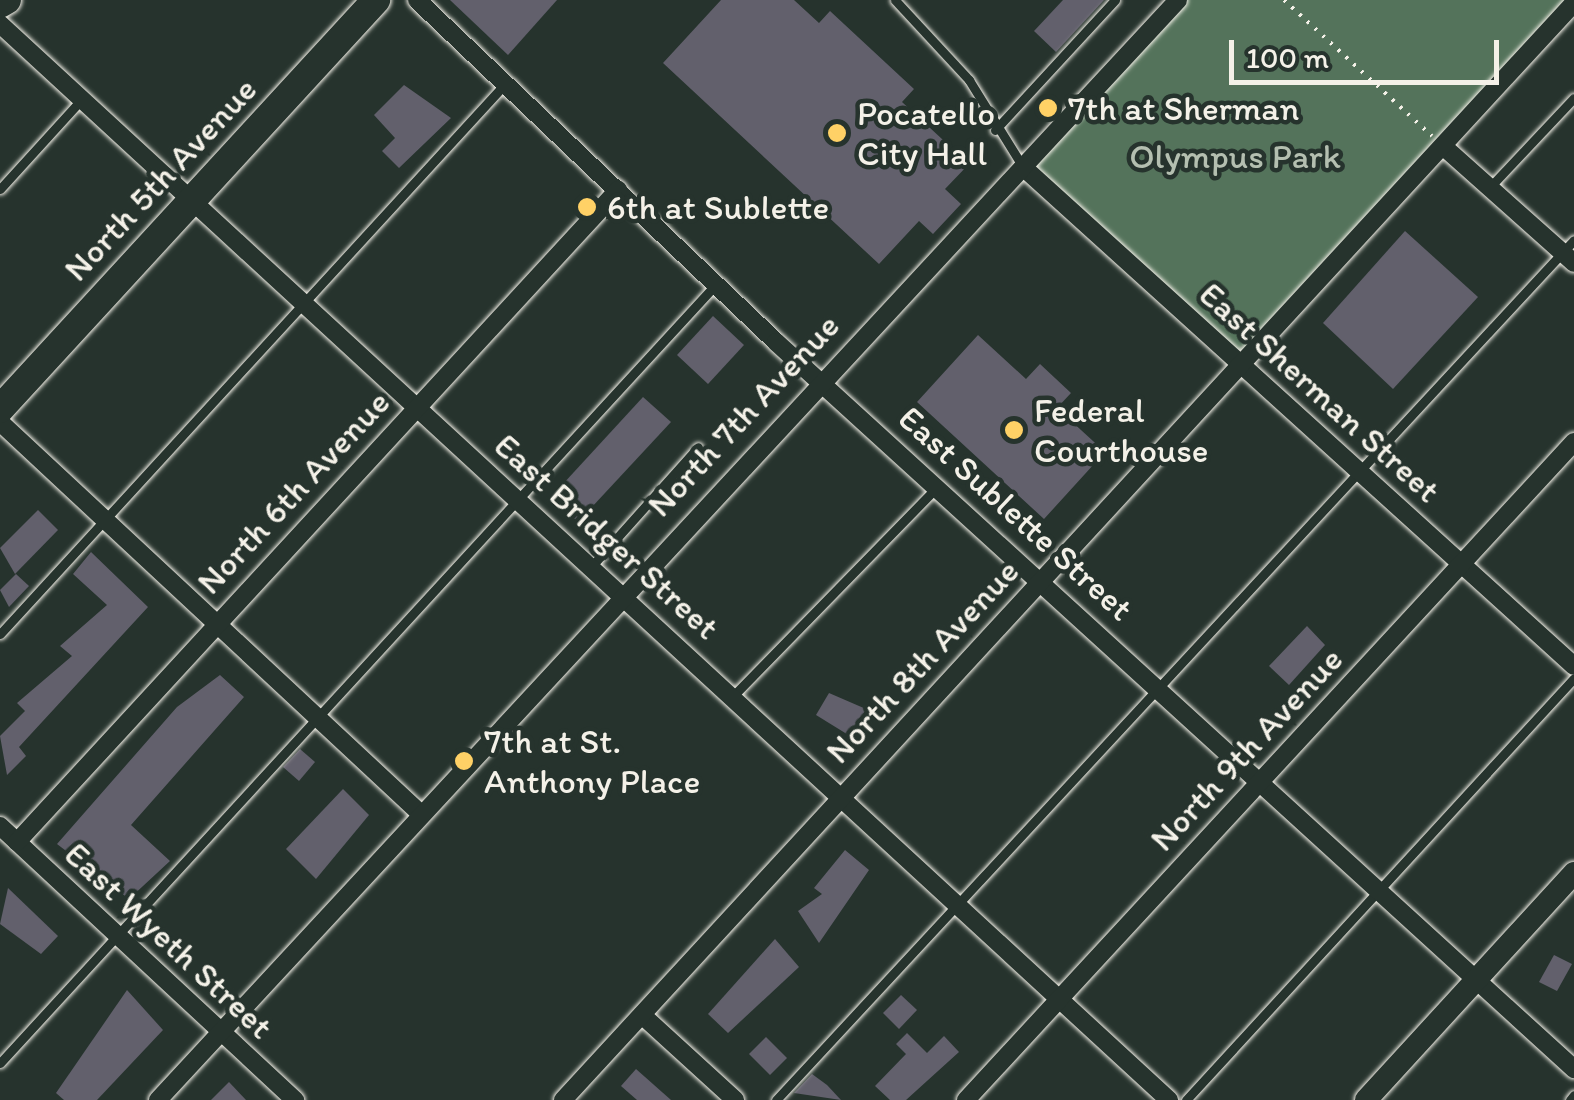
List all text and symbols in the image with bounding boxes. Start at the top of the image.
scale bar [1234,20,1504,82]
text: 100 m [1246,39,1329,76]
street label: North 5th Avenue [55,69,265,289]
place label: 7th at Sherman [1068,87,1298,129]
place label: Pocatello City Hall [857,92,995,174]
marker: 7th at Sherman [1037,97,1059,119]
marker: Pocatello City Hall [826,122,848,144]
park label: Olympus Park [1129,135,1341,177]
place label: 6th at Sublette [607,186,829,228]
marker: 6th at Sublette [576,196,598,218]
street label: East Sherman Street [1191,273,1449,511]
street label: North 7th Avenue [639,305,847,525]
street label: North 6th Avenue [188,382,398,602]
place label: Federal Courthouse [1034,389,1208,471]
street label: East Sublette Street [890,397,1142,629]
marker: Federal Courthouse [1003,419,1025,441]
street label: East Bridger Street [486,424,728,648]
street label: North 8th Avenue [817,551,1027,771]
street label: North 9th Avenue [1141,639,1351,859]
place label: 7th at St. Anthony Place [484,720,701,802]
marker: 7th at St. Anthony Place [453,750,475,772]
street label: East Wyeth Street [56,833,282,1047]

